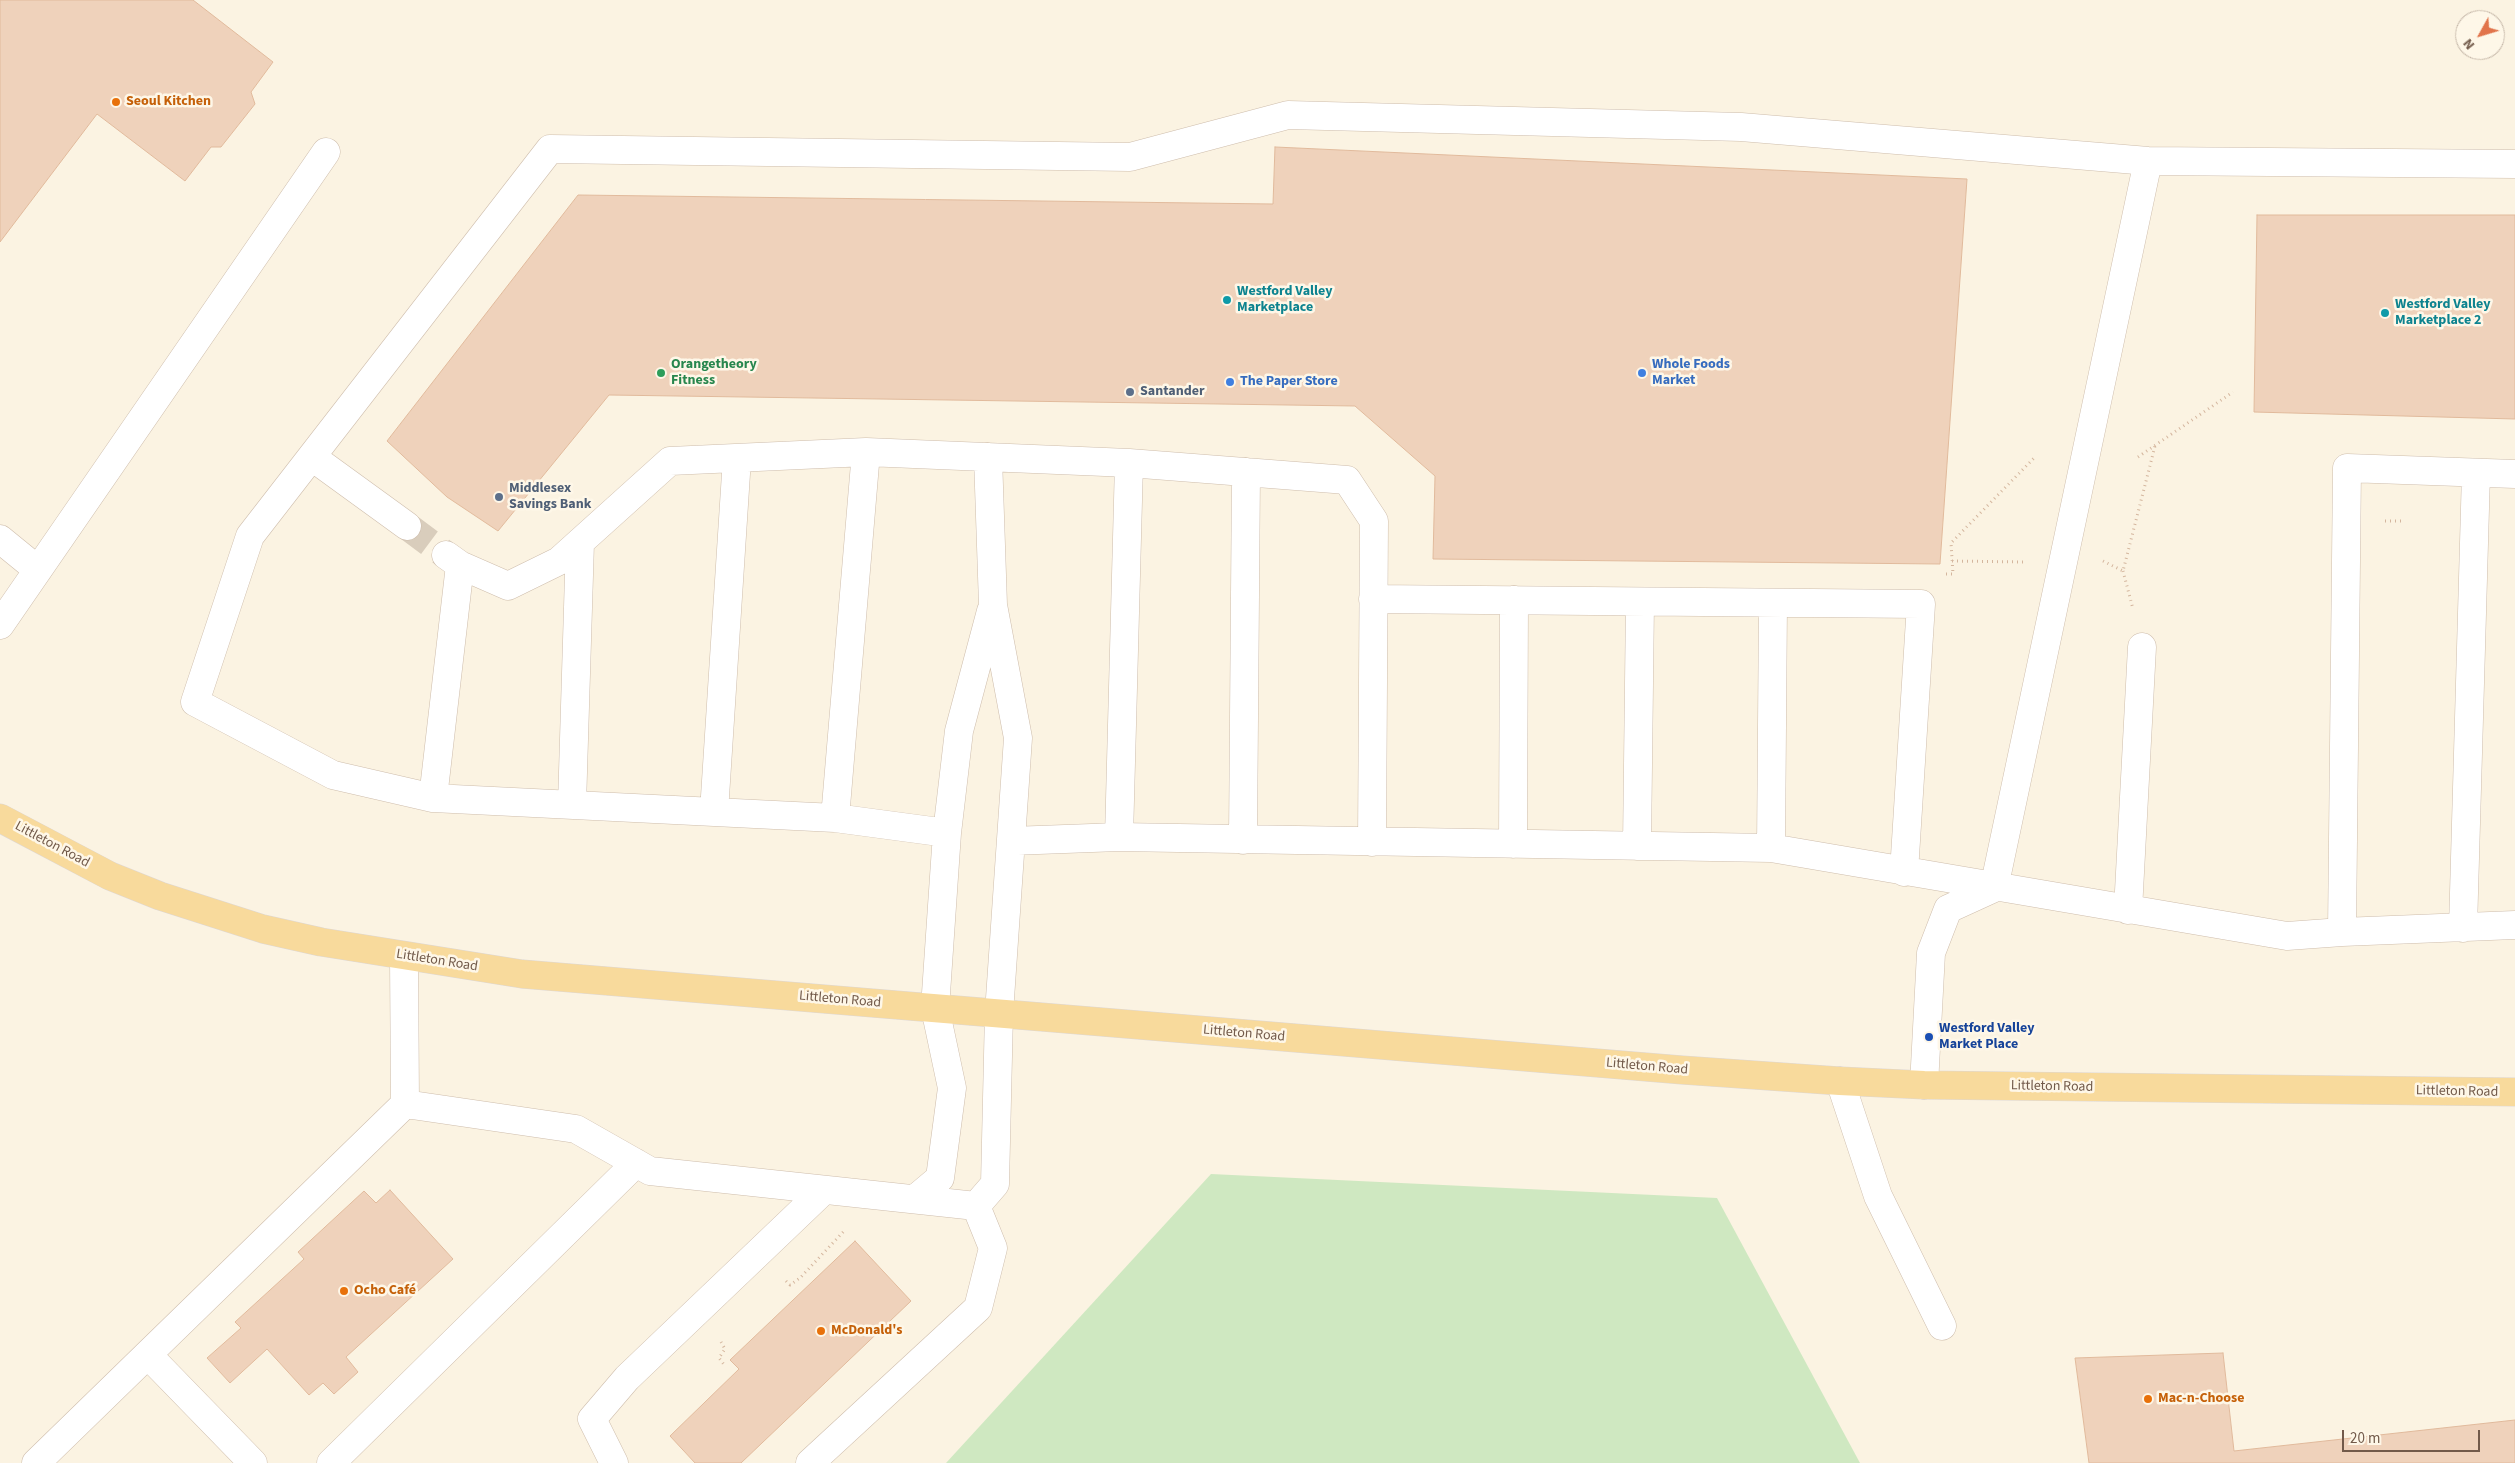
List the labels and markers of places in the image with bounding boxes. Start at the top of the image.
place label: Seoul Kitchen [126,94,211,110]
marker: Seoul Kitchen [110,96,122,108]
place label: Westford Valley Marketplace [1237,284,1332,316]
marker: Westford Valley Marketplace [1221,294,1233,306]
place label: Westford Valley Marketplace 2 [2395,297,2490,330]
marker: Westford Valley Marketplace 2 [2379,307,2391,319]
place label: Orangetheory Fitness [671,357,757,390]
place label: Whole Foods Market [1652,357,1730,390]
marker: Orangetheory Fitness [655,367,667,379]
marker: Whole Foods Market [1636,367,1648,379]
place label: The Paper Store [1240,374,1338,390]
marker: The Paper Store [1224,376,1236,388]
place label: Santander [1140,384,1204,400]
marker: Santander [1124,386,1136,398]
place label: Middlesex Savings Bank [509,481,591,514]
marker: Middlesex Savings Bank [493,491,505,503]
place label: Westford Valley Market Place [1939,1021,2034,1054]
marker: Westford Valley Market Place [1923,1031,1935,1043]
place label: Ocho Café [354,1283,416,1299]
marker: Ocho Café [338,1285,350,1297]
place label: McDonald's [831,1323,902,1339]
marker: McDonald's [815,1325,827,1337]
place label: Mac-n-Choose [2158,1391,2244,1407]
marker: Mac-n-Choose [2142,1393,2154,1405]

